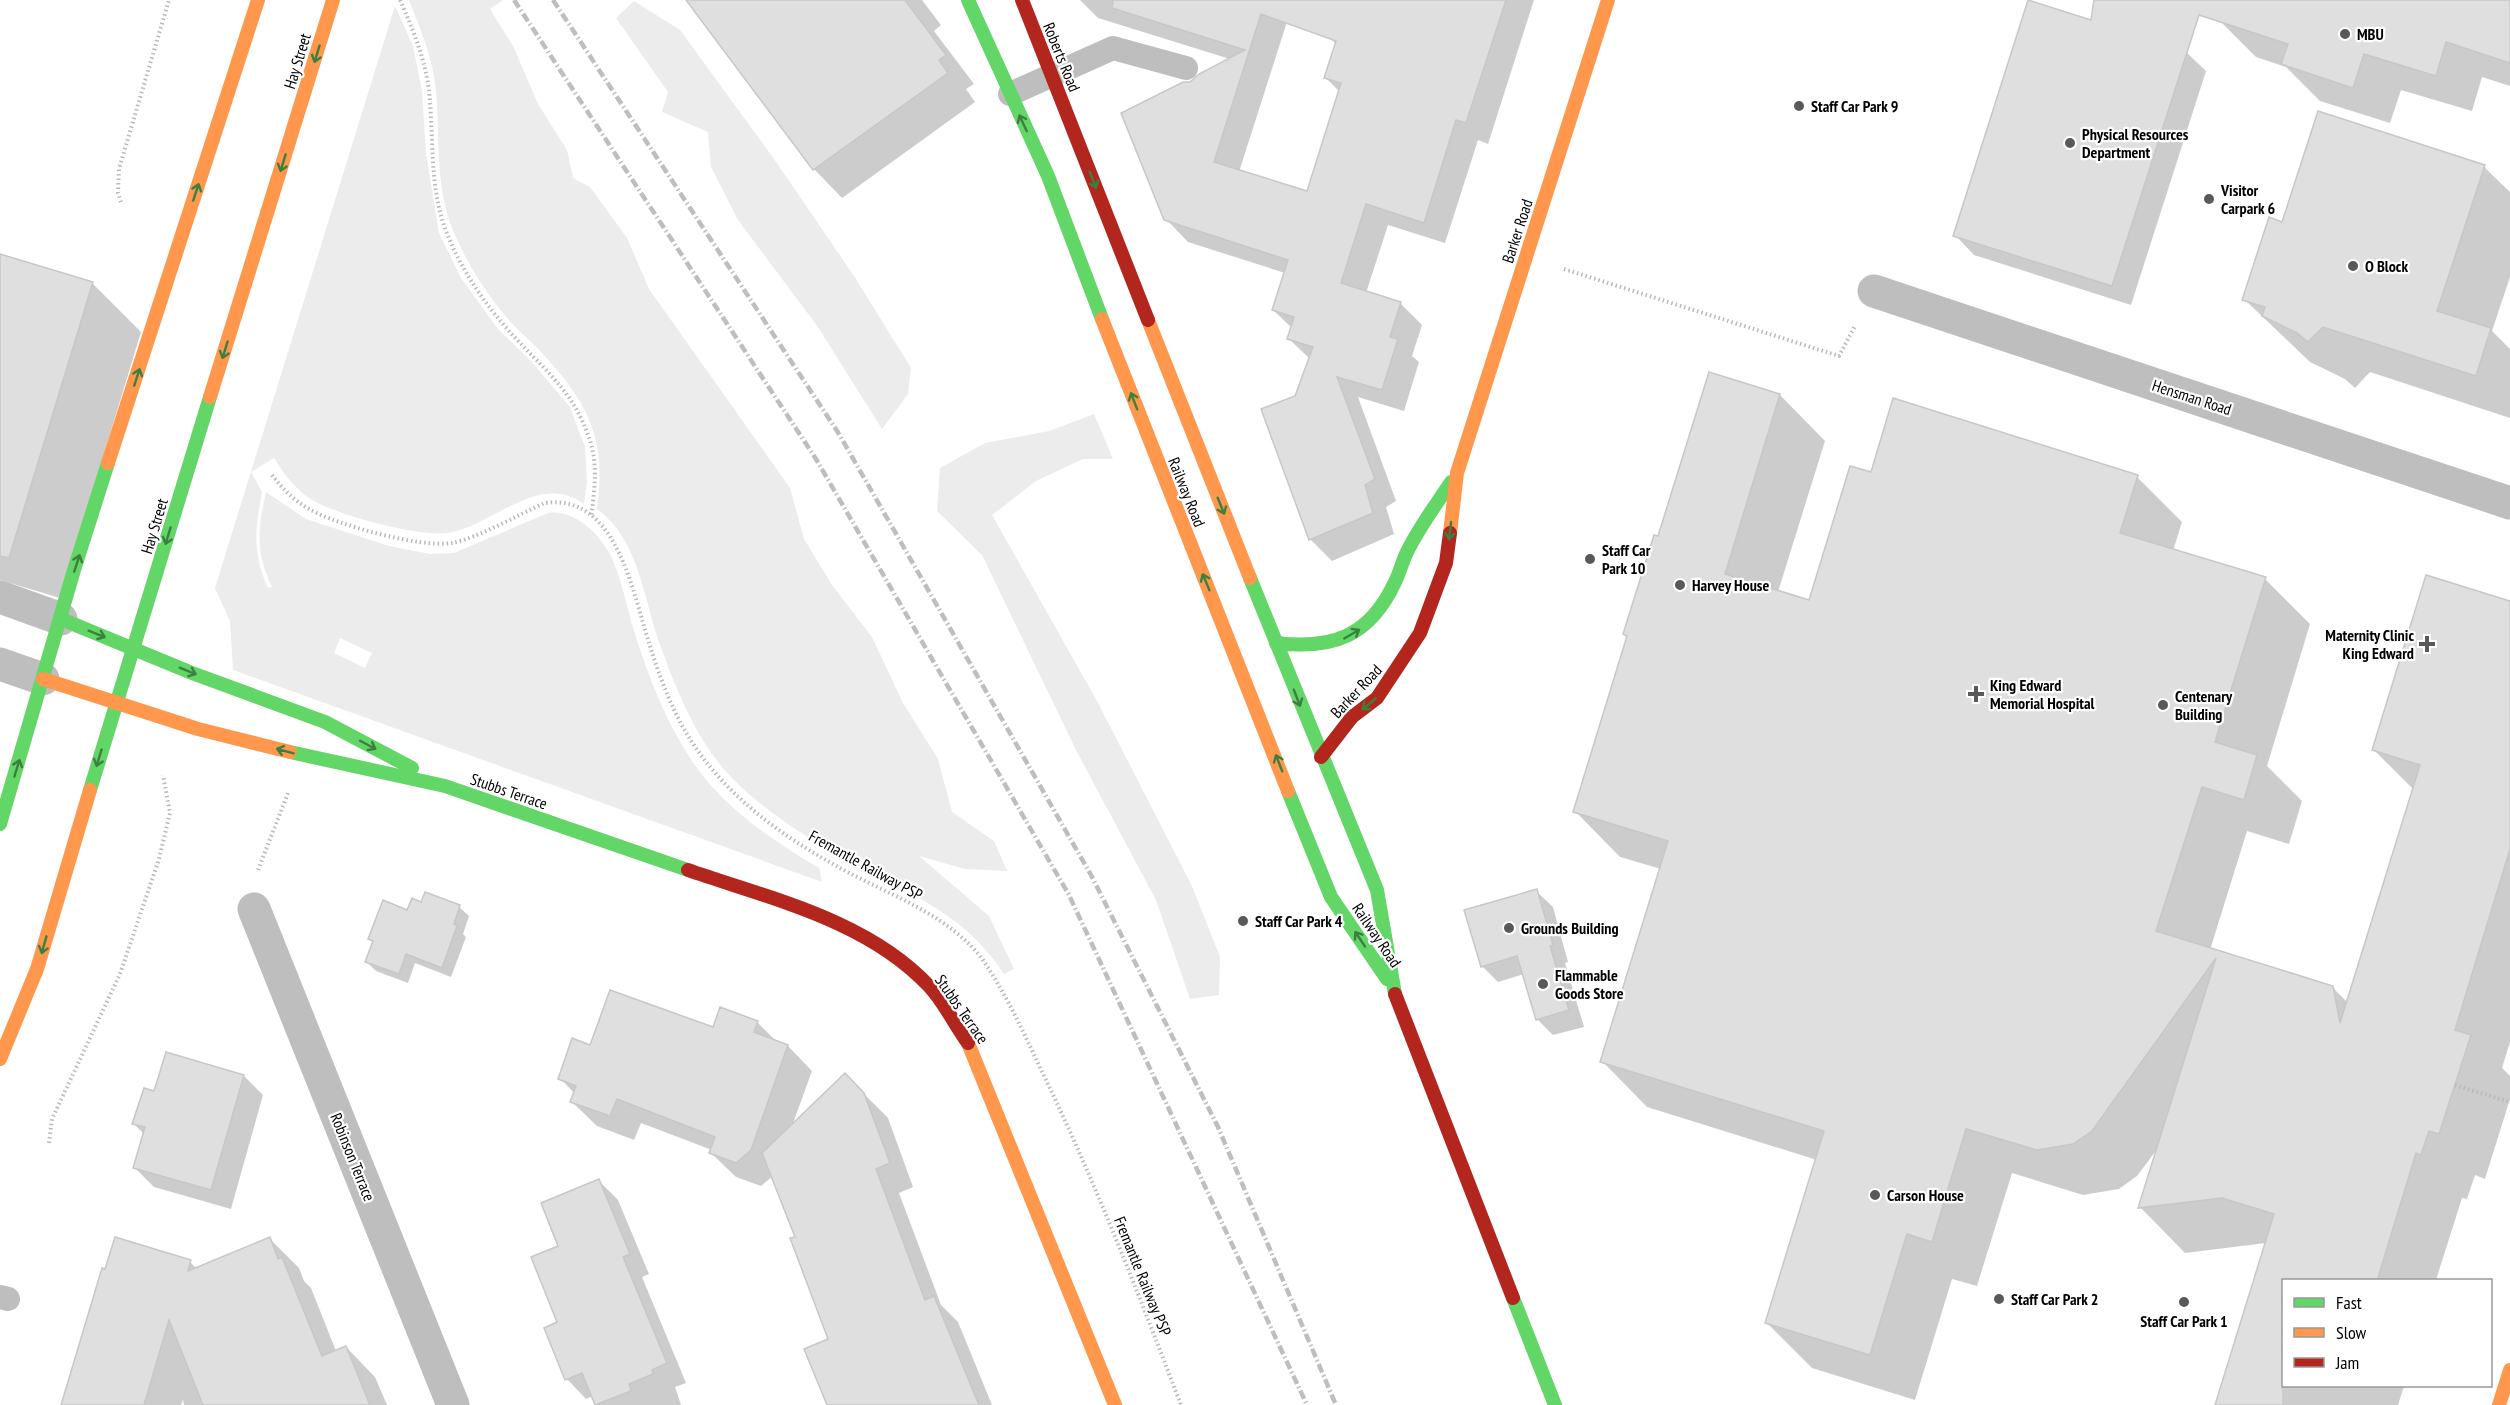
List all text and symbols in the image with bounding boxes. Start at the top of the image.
street label: Roberts Road [1039,20,1085,95]
place label: MBU [2357,24,2384,44]
marker: MBU [2338,27,2352,41]
street label: Hay Street [279,30,315,91]
one-way arrow [310,44,321,63]
place label: Staff Car Park 9 [1811,96,1898,116]
marker: Staff Car Park 9 [1792,99,1806,113]
one-way arrow [1017,114,1029,132]
place label: Physical Resources Department [2082,124,2189,162]
marker: Physical Resources Department [2063,136,2077,150]
one-way arrow [277,153,288,172]
one-way arrow [1088,170,1099,189]
place label: Visitor Carpark 6 [2220,180,2275,218]
one-way arrow [192,183,203,202]
marker: Visitor Carpark 6 [2202,192,2216,206]
street label: Barker Road [1497,196,1537,266]
place label: O Block [2365,256,2408,276]
marker: O Block [2346,259,2360,273]
one-way arrow [219,340,230,359]
one-way arrow [132,368,143,387]
street label: Hensman Road [2150,375,2234,419]
one-way arrow [1128,392,1139,411]
street label: Railway Road [1164,454,1210,530]
street label: Hay Street [136,495,172,556]
one-way arrow [1216,496,1227,515]
one-way arrow [1444,520,1455,540]
one-way arrow [162,526,173,545]
place label: Staff Car Park 10 [1602,540,1651,578]
marker: Staff Car Park 10 [1583,552,1597,566]
one-way arrow [72,554,83,573]
one-way arrow [1200,573,1211,592]
place label: Harvey House [1692,575,1769,595]
marker: Harvey House [1673,578,1687,592]
place label: Maternity Clinic King Edward [2325,625,2414,663]
one-way arrow [1343,628,1361,639]
one-way arrow [88,629,106,640]
marker: Maternity Clinic King Edward [2418,635,2436,653]
street label: Barker Road [1326,660,1386,722]
one-way arrow [178,666,196,677]
place label: King Edward Memorial Hospital [1990,675,2095,713]
marker: King Edward Memorial Hospital [1967,685,1985,703]
place label: Centenary Building [2175,686,2233,724]
one-way arrow [1293,688,1304,706]
one-way arrow [1361,697,1377,710]
marker: Centenary Building [2156,698,2170,712]
one-way arrow [359,739,376,751]
one-way arrow [276,745,295,757]
one-way arrow [93,748,104,767]
one-way arrow [1273,754,1284,773]
one-way arrow [12,759,23,778]
street label: Stubbs Terrace [468,769,550,813]
street label: Fremantle Railway PSP [806,825,926,905]
street label: Railway Road [1348,899,1406,971]
place label: Staff Car Park 4 [1255,911,1343,931]
marker: Staff Car Park 4 [1236,914,1250,928]
place label: Grounds Building [1521,918,1619,938]
marker: Grounds Building [1502,921,1516,935]
one-way arrow [1354,932,1366,948]
one-way arrow [38,935,49,954]
place label: Flammable Goods Store [1555,965,1624,1003]
street label: Stubbs Terrace [931,971,993,1047]
marker: Flammable Goods Store [1536,977,1550,991]
street label: Robinson Terrace [326,1110,380,1204]
place label: Carson House [1887,1185,1964,1205]
marker: Carson House [1868,1188,1882,1202]
street label: Fremantle Railway PSP [1110,1213,1176,1339]
legend [2282,1279,2492,1387]
place label: Staff Car Park 2 [2011,1289,2098,1309]
text: Fast [2336,1291,2362,1314]
marker: Staff Car Park 2 [1992,1292,2006,1306]
marker: Staff Car Park 1 [2177,1295,2191,1309]
place label: Staff Car Park 1 [2140,1311,2228,1331]
text: Slow [2336,1321,2367,1344]
text: Jam [2335,1351,2359,1374]

